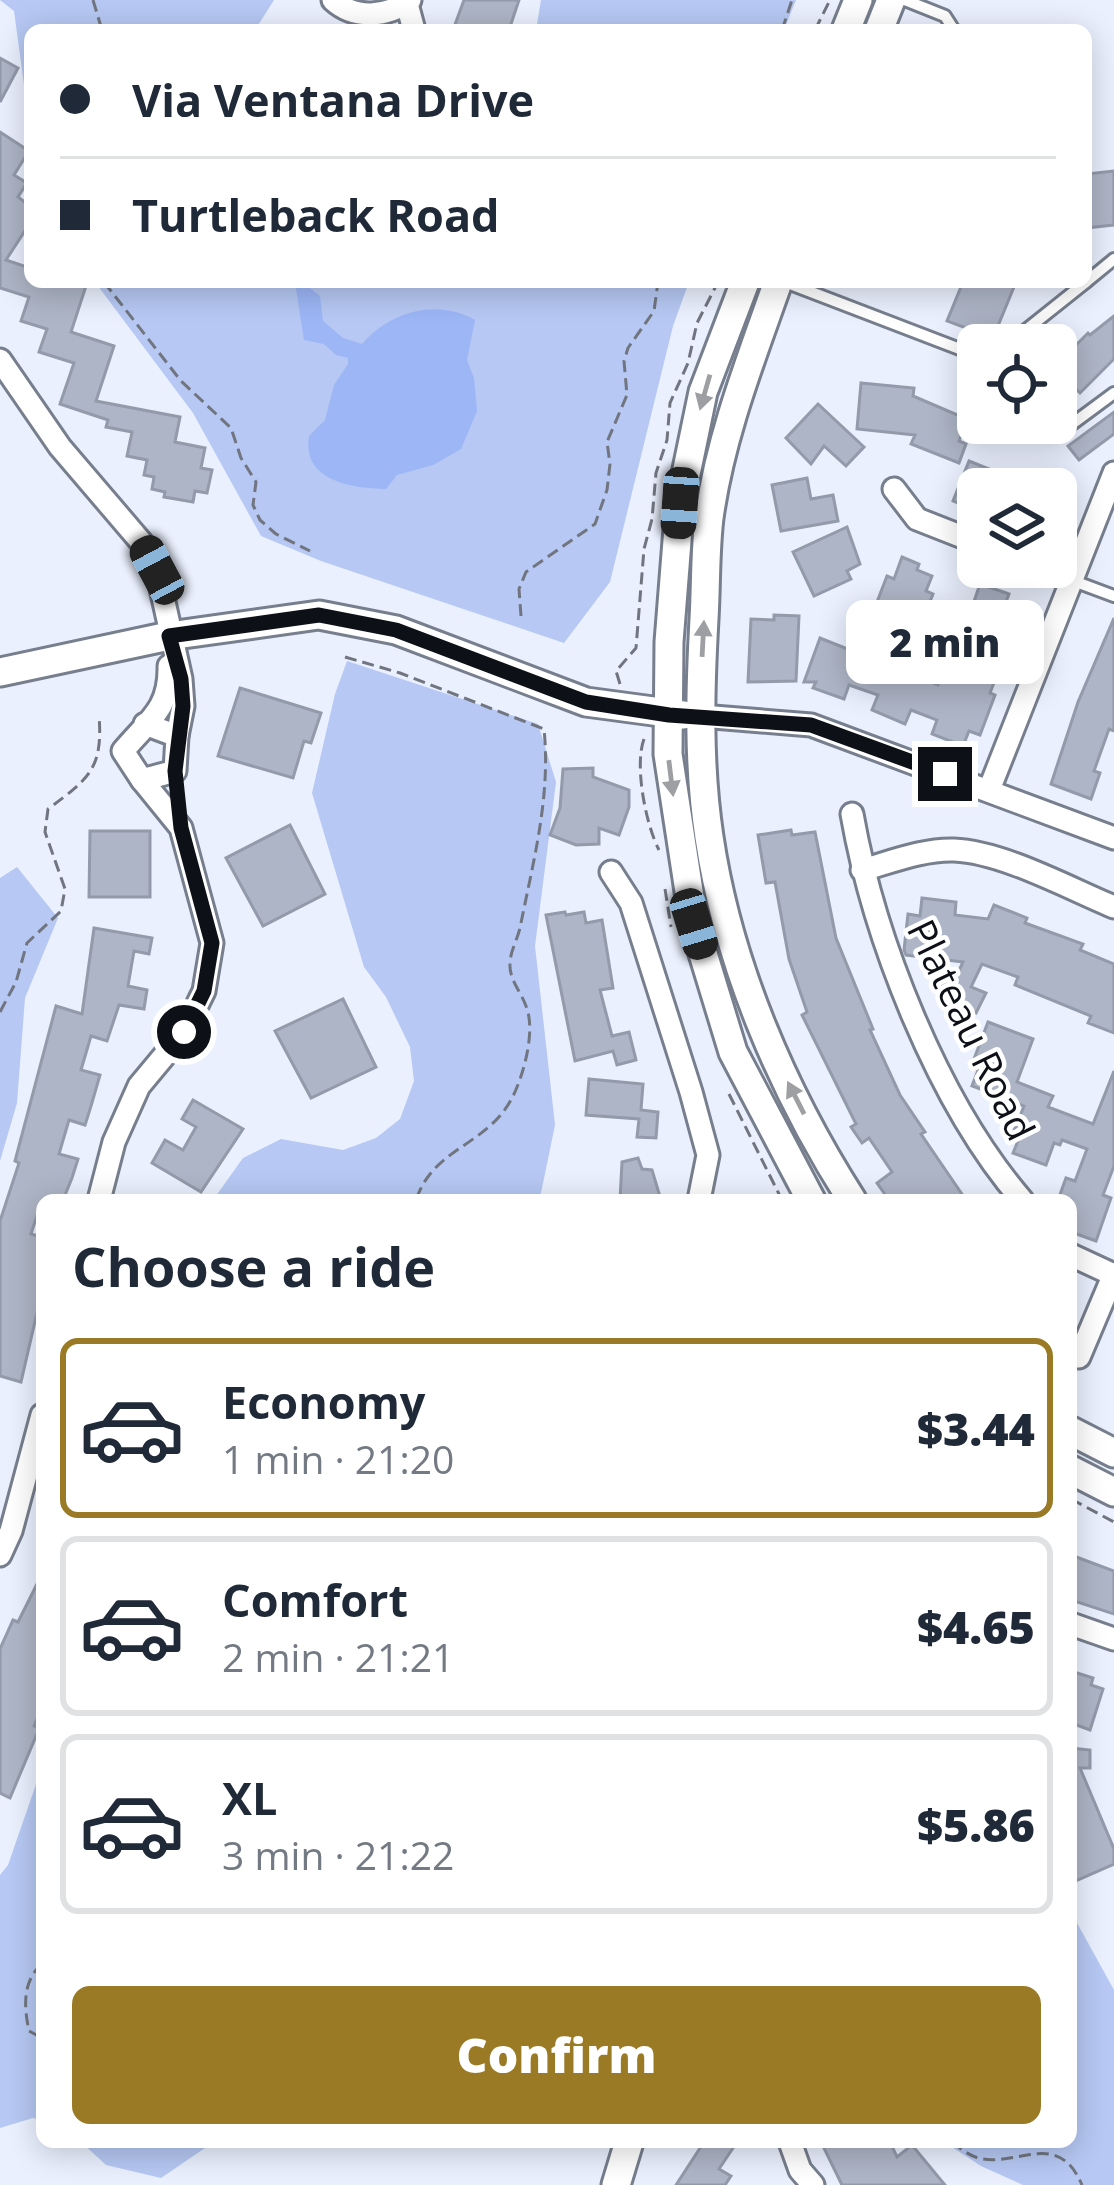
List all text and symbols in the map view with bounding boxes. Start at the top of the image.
text: Via Ventana Drive [132,69,534,130]
text: Turtleback Road [132,184,500,245]
map controls [957,324,1077,588]
button: locate [957,324,1077,444]
one-way arrow [695,374,713,411]
car [660,466,700,540]
button: layers [957,468,1077,588]
car [124,530,190,610]
callout: 2 min [846,600,1044,684]
text: 2 min [890,615,1000,668]
one-way arrow [694,619,713,657]
route end [918,747,972,801]
one-way arrow [662,760,681,797]
car [666,884,722,964]
street label: Plateau Road [896,910,1049,1149]
route start [157,1005,211,1059]
one-way arrow [786,1080,806,1115]
text: Choose a ride [72,1229,435,1303]
text: Economy [222,1371,425,1432]
icon: car [78,1374,186,1482]
text: $3.44 [917,1398,1035,1459]
text: 1 min · 21:20 [222,1432,454,1485]
text: Comfort [222,1569,408,1630]
icon: car [78,1572,186,1680]
text: $4.65 [917,1596,1035,1657]
text: 2 min · 21:21 [222,1630,454,1683]
text: XL [222,1767,277,1828]
icon: car [78,1770,186,1878]
text: $5.86 [917,1794,1035,1855]
text: 3 min · 21:22 [222,1828,454,1881]
button: Confirm [72,1986,1041,2124]

